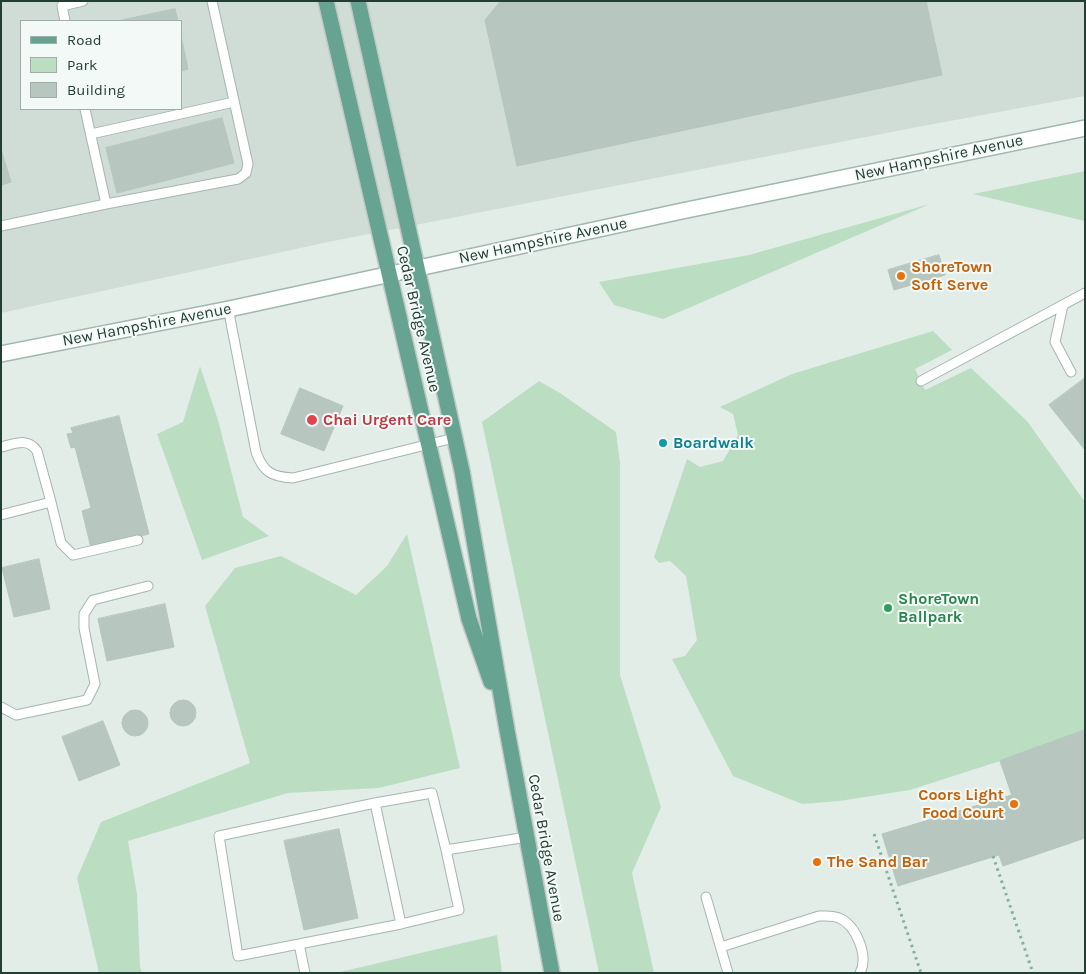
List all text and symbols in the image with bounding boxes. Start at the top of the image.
legend [20,20,182,110]
text: Road [67,31,102,49]
text: Park [67,56,97,74]
text: Building [67,81,125,99]
street label: New Hampshire Avenue [853,131,1025,185]
street label: New Hampshire Avenue [457,214,629,268]
street label: Cedar Bridge Avenue [392,244,444,394]
place label: ShoreTown Soft Serve [911,257,992,295]
marker: ShoreTown Soft Serve [895,270,907,282]
street label: New Hampshire Avenue [61,299,233,351]
place label: Chai Urgent Care [323,410,451,430]
marker: Chai Urgent Care [305,413,319,427]
place label: Boardwalk [673,433,754,453]
marker: Boardwalk [657,437,669,449]
place label: ShoreTown Ballpark [898,589,979,627]
marker: ShoreTown Ballpark [882,602,894,614]
street label: Cedar Bridge Avenue [524,773,568,923]
place label: Coors Light Food Court [918,785,1004,823]
marker: Coors Light Food Court [1008,798,1020,810]
place label: The Sand Bar [827,852,927,872]
marker: The Sand Bar [811,856,823,868]

